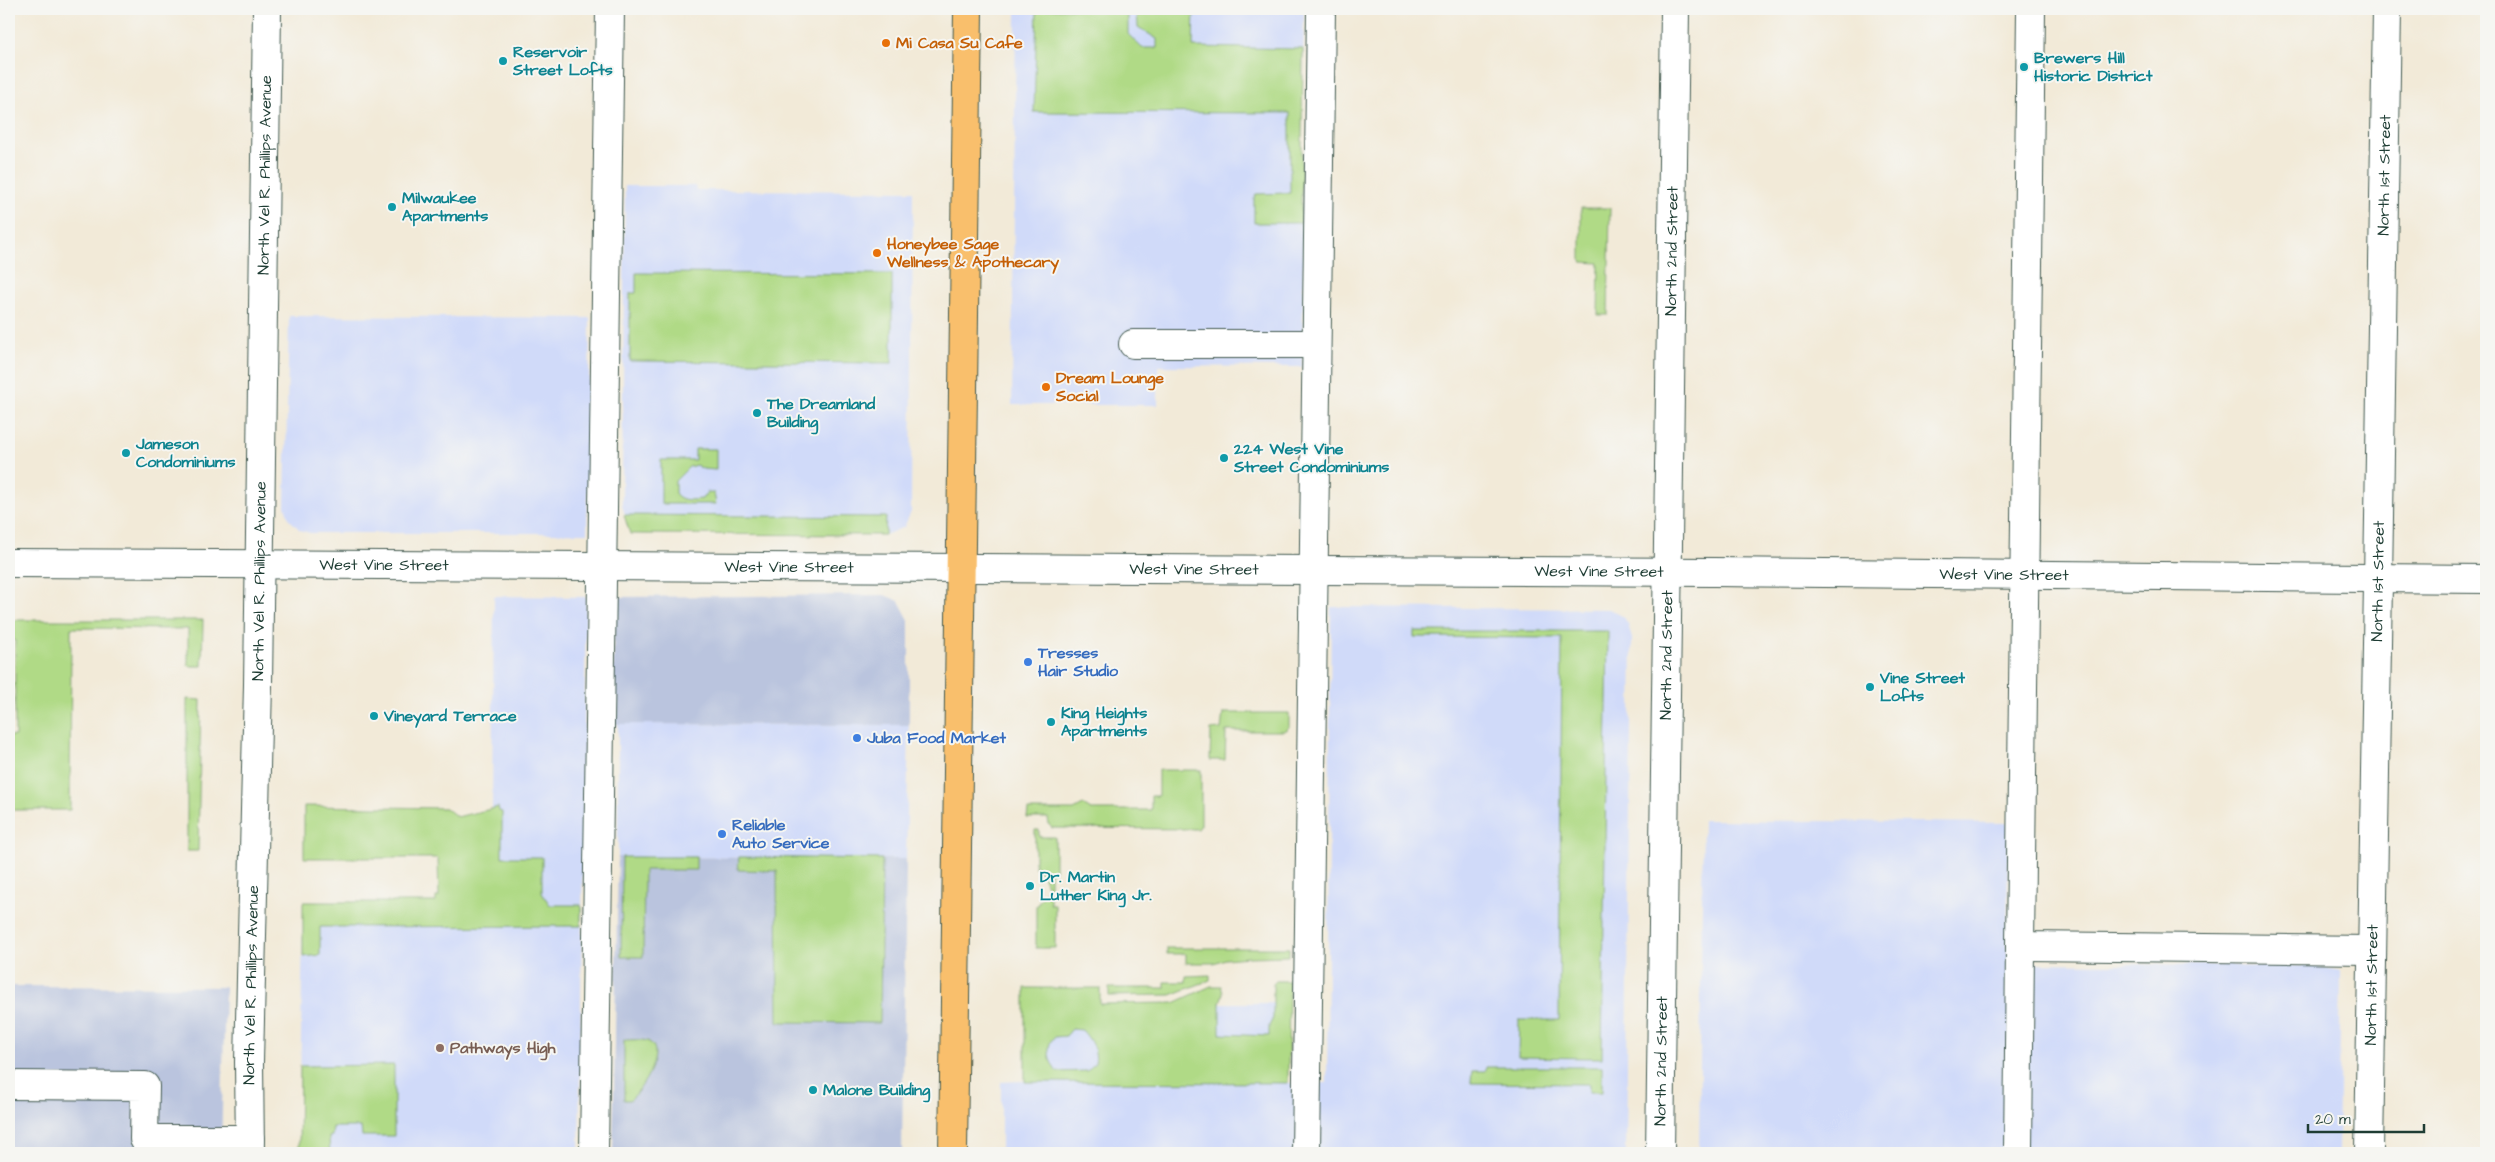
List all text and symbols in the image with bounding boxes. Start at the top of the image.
place label: Mi Casa Su Cafe [896,32,1023,54]
marker: Mi Casa Su Cafe [880,37,892,49]
place label: Reservoir Street Lofts [512,41,613,81]
place label: Brewers Hill Historic District [2034,47,2153,87]
marker: Reservoir Street Lofts [497,55,509,67]
marker: Brewers Hill Historic District [2018,61,2030,73]
street label: North Vel R. Phillips Avenue [252,75,277,275]
street label: North 1st Street [2372,114,2396,236]
street label: North 2nd Street [1660,186,1684,316]
place label: Milwaukee Apartments [402,187,488,227]
marker: Milwaukee Apartments [386,201,398,213]
place label: Honeybee Sage Wellness & Apothecary [886,233,1059,274]
marker: Honeybee Sage Wellness & Apothecary [871,247,883,259]
place label: Dream Lounge Social [1055,367,1164,407]
marker: Dream Lounge Social [1040,381,1052,393]
place label: The Dreamland Building [766,393,876,435]
marker: The Dreamland Building [751,407,763,419]
place label: Jameson Condominiums [135,433,235,473]
place label: 224 West Vine Street Condominiums [1233,438,1389,478]
marker: Jameson Condominiums [120,447,132,459]
marker: 224 West Vine Street Condominiums [1218,452,1230,464]
street label: North Vel R. Phillips Avenue [247,481,272,681]
street label: North 1st Street [2366,520,2390,642]
street label: West Vine Street [319,554,449,576]
street label: West Vine Street [724,556,854,578]
street label: West Vine Street [1129,558,1259,581]
street label: West Vine Street [1534,560,1664,583]
street label: West Vine Street [1939,563,2069,586]
street label: North 2nd Street [1655,589,1678,720]
place label: Tresses Hair Studio [1037,642,1119,682]
marker: Tresses Hair Studio [1022,656,1034,668]
place label: Vine Street Lofts [1879,667,1965,707]
marker: Vine Street Lofts [1864,681,1876,693]
place label: King Heights Apartments [1061,702,1147,742]
place label: Vineyard Terrace [383,705,517,728]
marker: Vineyard Terrace [368,710,380,722]
marker: King Heights Apartments [1045,716,1057,728]
place label: Juba Food Market [866,727,1007,749]
marker: Juba Food Market [851,732,863,744]
place label: Reliable Auto Service [732,814,830,854]
marker: Reliable Auto Service [716,828,728,840]
place label: Dr. Martin Luther King Jr. [1040,866,1152,908]
marker: Dr. Martin Luther King Jr. [1024,880,1036,892]
street label: North Vel R. Phillips Avenue [238,885,264,1085]
street label: North 1st Street [2360,924,2384,1046]
street label: North 2nd Street [1649,995,1673,1126]
place label: Pathways High [450,1037,556,1061]
marker: Pathways High [434,1042,446,1054]
place label: Malone Building [823,1079,931,1103]
marker: Malone Building [807,1084,819,1096]
scale bar [2308,1102,2424,1134]
text: 20 m [2315,1109,2351,1130]

